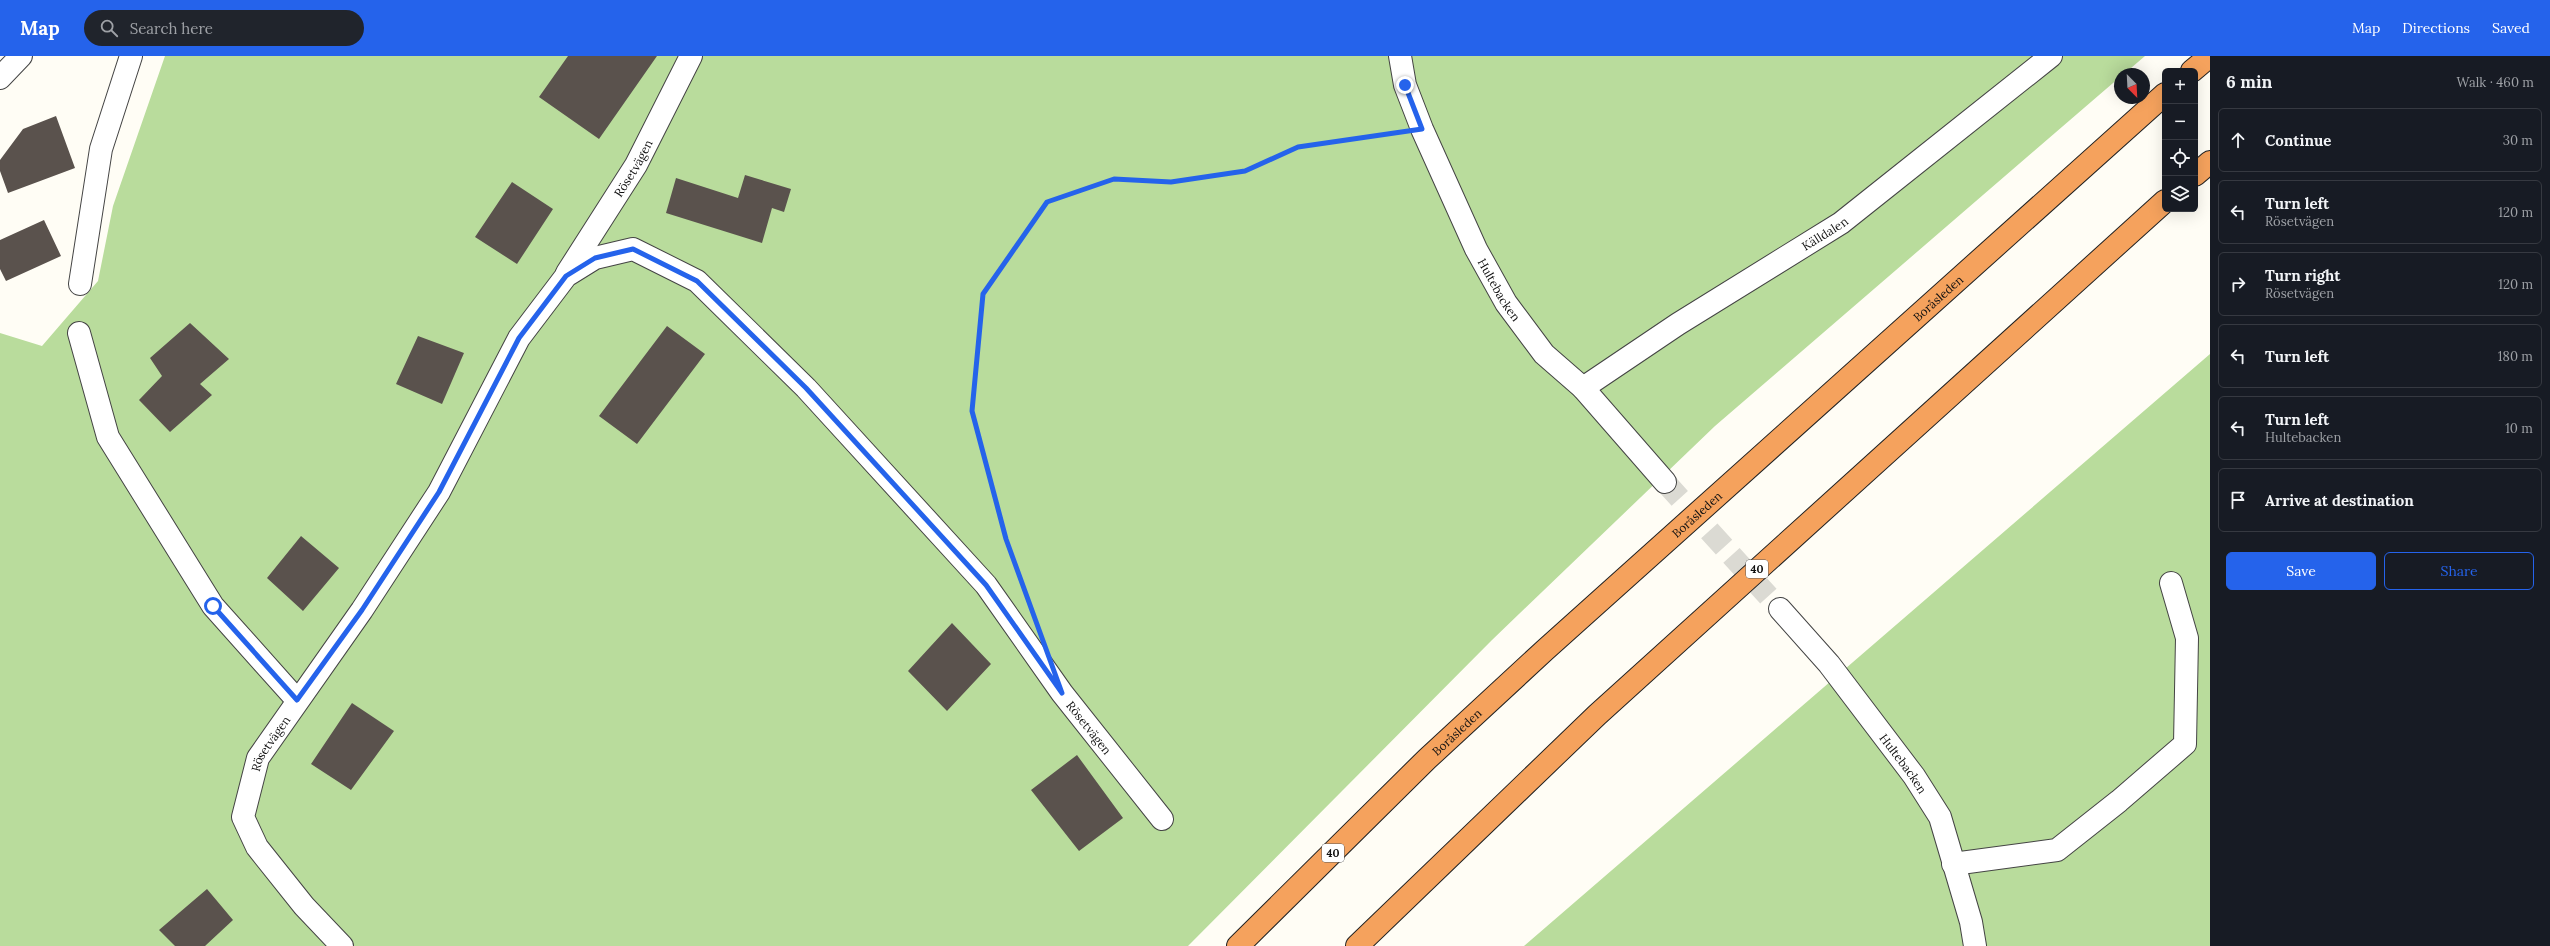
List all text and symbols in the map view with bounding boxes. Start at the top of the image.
search box [84,10,364,46]
text: Map [20,16,60,40]
icon: search [98,17,120,39]
text: Search here [130,19,213,38]
text: Map [2352,19,2380,37]
text: Directions [2402,19,2470,37]
text: Saved [2492,19,2530,37]
north arrow [2114,68,2150,104]
map controls [2162,68,2198,212]
button: + [2162,68,2198,104]
text: 6 min [2226,71,2272,93]
text: Walk · 460 m [2457,74,2534,91]
route end [1396,76,1414,94]
button: − [2162,104,2198,140]
icon: ahead [2227,129,2249,151]
text: Continue [2265,131,2331,150]
text: 30 m [2503,132,2533,149]
street label: Rösetvägen [610,137,655,199]
button: locate [2162,140,2198,176]
button: layers [2162,176,2198,212]
text: Turn left [2265,194,2329,213]
icon: left [2227,201,2249,223]
text: 120 m [2498,204,2533,221]
street label: Källdalen [1799,213,1851,253]
text: Rösetvägen [2265,213,2334,230]
street label: Hultebacken [1475,255,1524,324]
text: Turn right [2265,266,2341,285]
street label: Boråsleden [1910,272,1966,324]
icon: right [2227,273,2249,295]
text: 120 m [2498,276,2533,293]
text: Rösetvägen [2265,285,2334,302]
icon: left [2227,345,2249,367]
text: Turn left [2265,347,2329,366]
text: 180 m [2498,348,2533,365]
text: Turn left [2265,410,2329,429]
icon: left [2227,417,2249,439]
text: 10 m [2505,420,2533,437]
text: Hultebacken [2265,429,2341,446]
street label: Boråsleden [1668,488,1725,540]
icon: arrive [2227,489,2249,511]
text: Arrive at destination [2265,491,2414,510]
button: Save [2226,552,2376,590]
button: Share [2384,552,2534,590]
road number: 40 [1746,560,1768,578]
route start [204,597,222,615]
street label: Rösetvägen [1064,698,1115,757]
street label: Boråsleden [1429,705,1484,758]
street label: Rösetvägen [247,712,293,773]
street label: Hultebacken [1877,730,1931,796]
road number: 40 [1322,844,1344,862]

